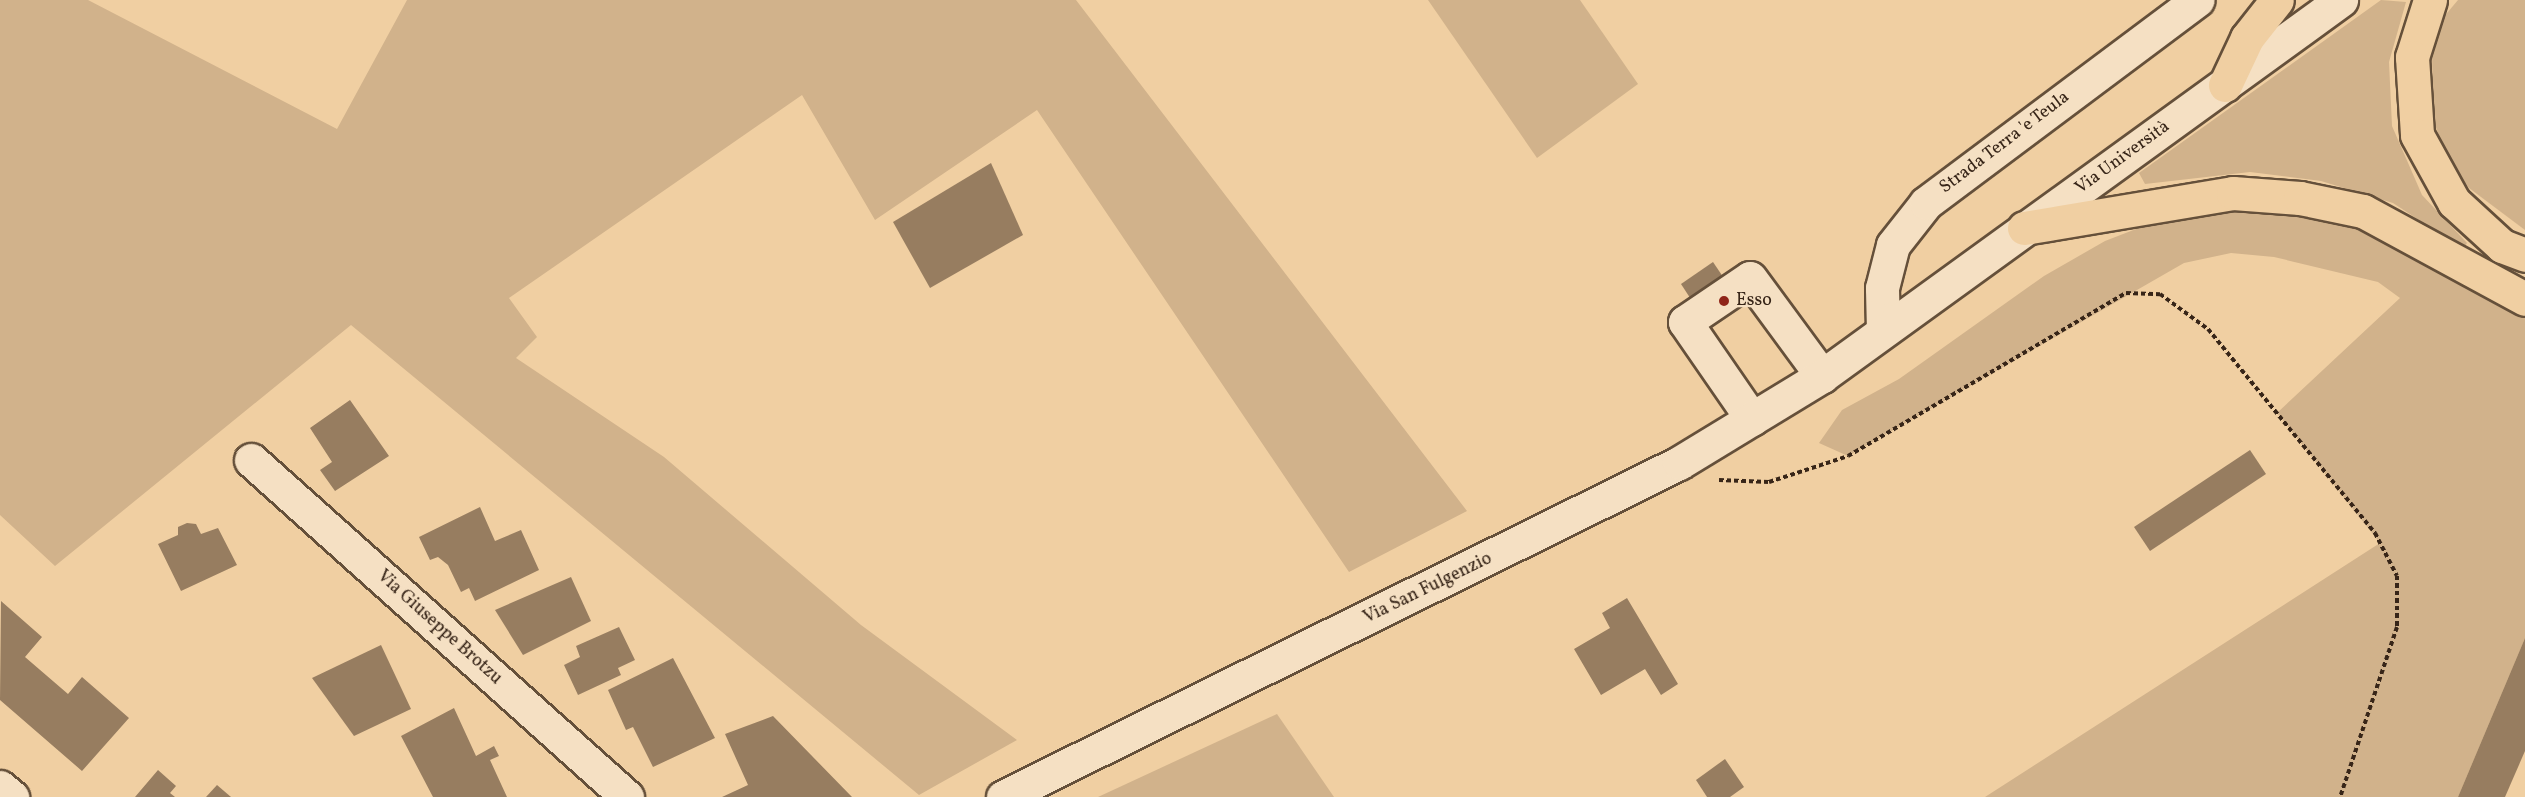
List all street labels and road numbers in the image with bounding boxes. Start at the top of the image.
street label: Strada Terra 'e Teula [1935,87,2075,199]
street label: Via Università [2072,116,2174,200]
street label: Via San Fulgenzio [1360,549,1496,629]
street label: Via Giuseppe Brotzu [372,566,506,690]

